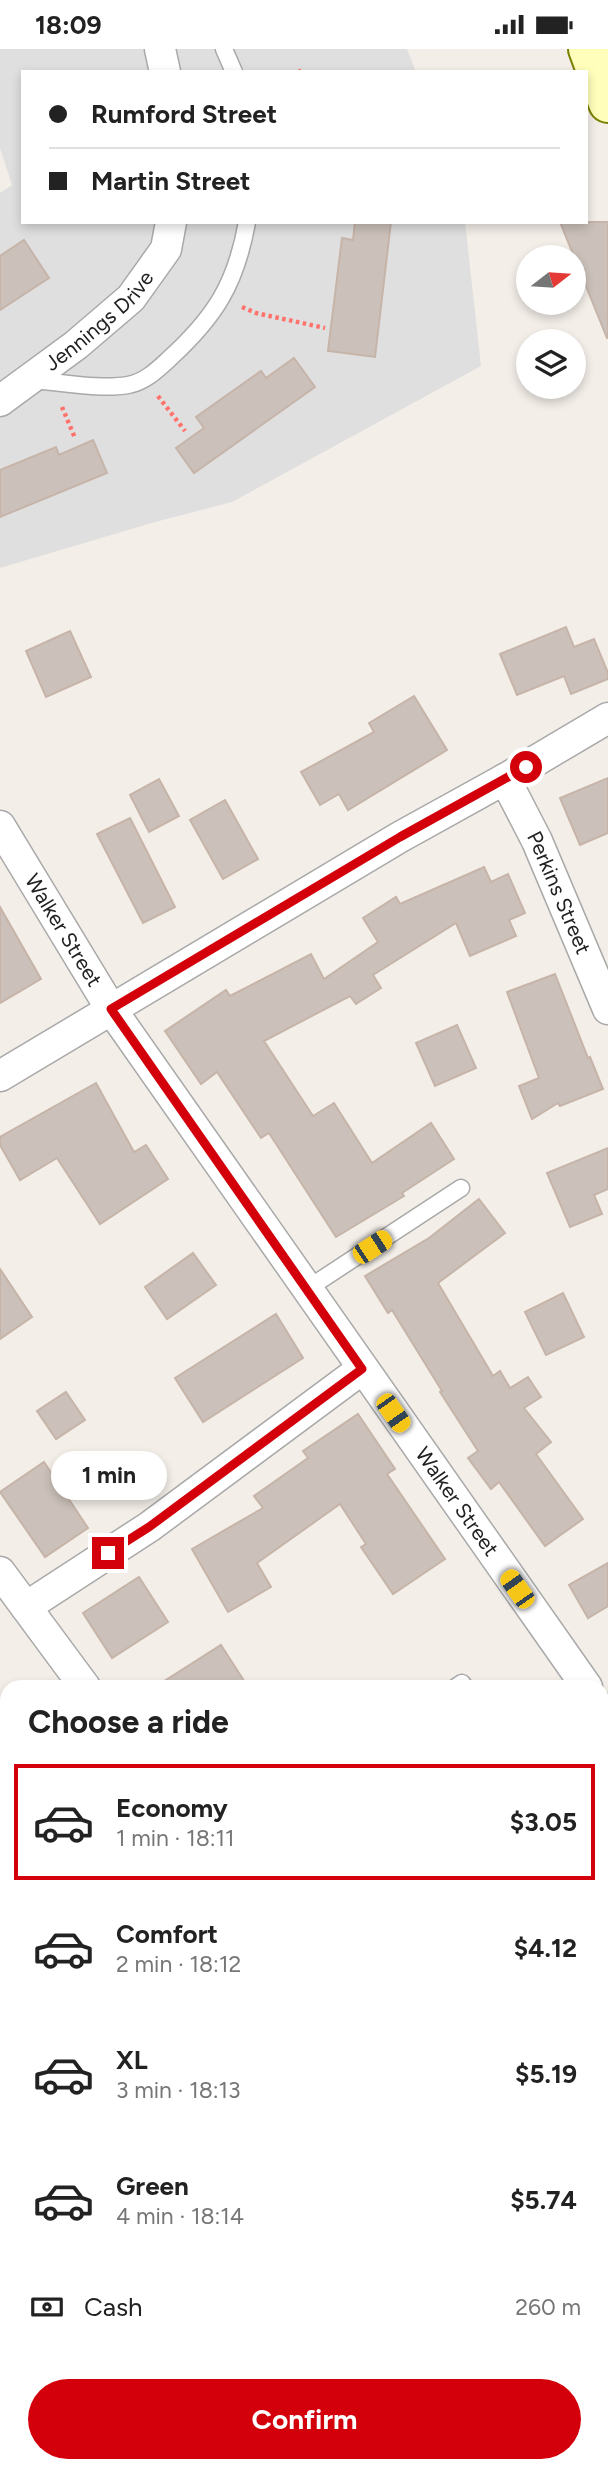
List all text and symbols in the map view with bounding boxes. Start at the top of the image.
text: 18:09 [35,9,102,41]
text: Rumford Street [91,98,277,130]
text: Martin Street [91,165,251,197]
north arrow [516,245,586,315]
map controls [516,245,586,399]
street label: Jennings Drive [40,266,158,376]
button: layers [516,329,586,399]
route start [510,751,542,783]
street label: Perkins Street [522,827,596,958]
street label: Walker Street [20,869,107,991]
car [349,1227,396,1267]
car [373,1390,414,1436]
street label: Walker Street [411,1442,504,1561]
callout: 1 min [50,1451,166,1501]
text: 1 min [82,1461,136,1489]
route end [92,1537,124,1569]
car [497,1566,538,1612]
text: Choose a ride [28,1703,229,1741]
icon: car [32,1791,95,1854]
text: Economy [116,1792,228,1824]
text: $3.05 [510,1806,577,1838]
text: 1 min · 18:11 [116,1824,235,1852]
icon: car [32,1917,95,1980]
text: Comfort [116,1918,218,1950]
text: $4.12 [514,1932,577,1964]
text: 2 min · 18:12 [116,1950,241,1978]
icon: car [32,2043,95,2106]
text: XL [116,2044,148,2076]
text: $5.19 [515,2058,577,2090]
text: 3 min · 18:13 [116,2076,241,2104]
icon: car [32,2169,95,2232]
text: Green [116,2170,189,2202]
text: $5.74 [510,2184,577,2216]
text: 4 min · 18:14 [116,2202,244,2230]
icon: cash [28,2288,66,2326]
text: Cash [84,2291,143,2323]
text: 260 m [515,2293,581,2321]
button: Confirm [28,2379,581,2459]

